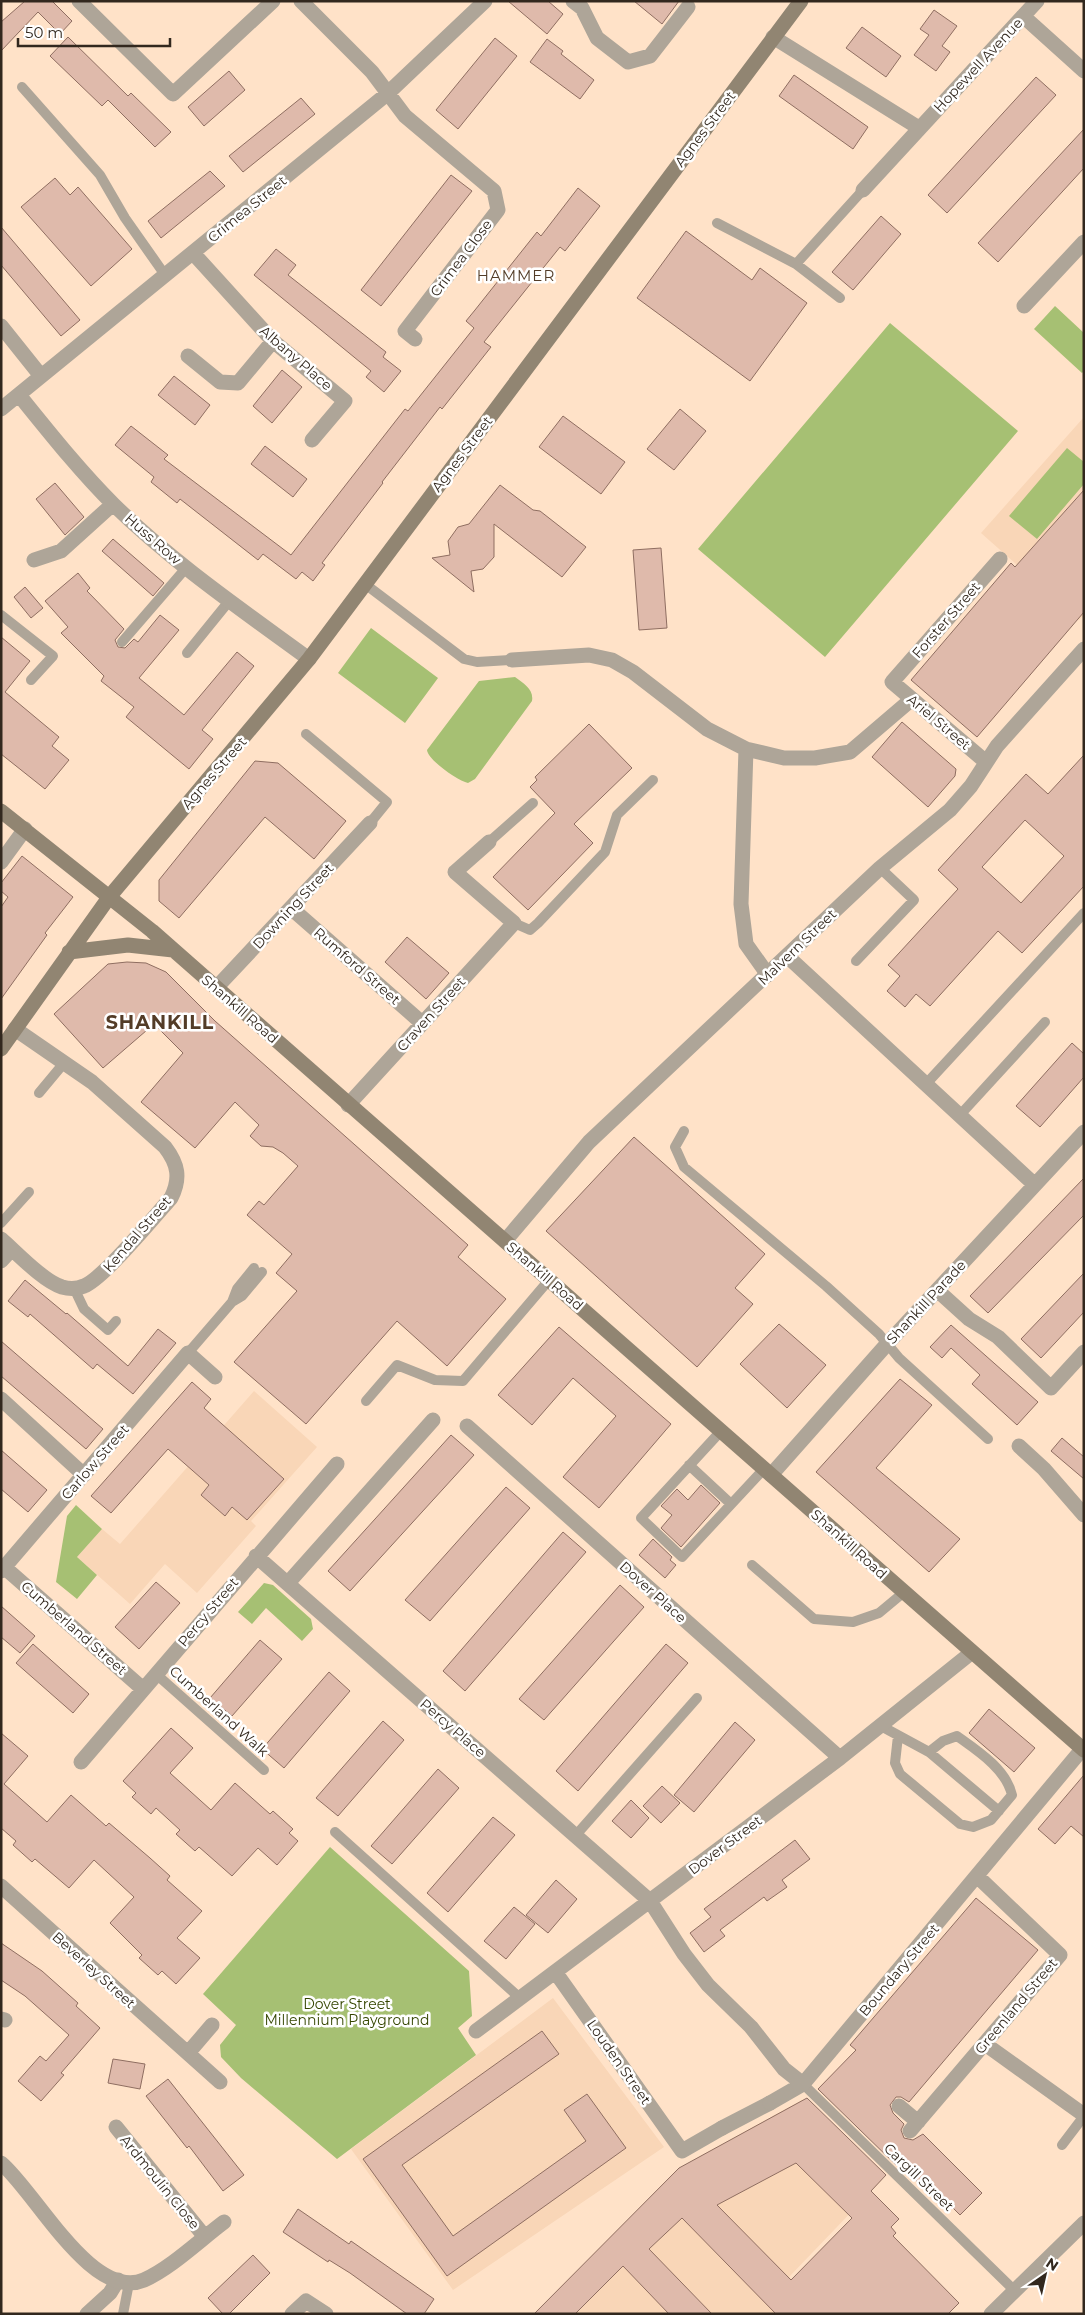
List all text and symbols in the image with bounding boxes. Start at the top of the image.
street label: Hopewell Avenue [930,14,1026,116]
scale bar [18,15,170,47]
text: 50 m [25,23,63,42]
street label: Agnes Street [671,87,740,170]
street label: Crimea Street [204,171,290,246]
street label: Crimea Close [426,216,496,300]
district label: HAMMER [477,266,555,285]
street label: Albany Place [256,322,336,394]
street label: Agnes Street [428,412,497,495]
street label: Huss Row [121,510,186,569]
street label: Forster Street [908,578,984,662]
street label: Ariel Street [904,690,975,754]
street label: Agnes Street [178,733,251,813]
street label: Downing Street [249,859,338,953]
street label: Malvern Street [754,905,840,989]
street label: Rumford Street [310,924,404,1009]
street label: Shankill Road [198,971,282,1047]
street label: Craven Street [393,973,469,1055]
district label: SHANKILL [106,1011,214,1034]
street label: Kendal Street [99,1192,175,1276]
street label: Shankill Road [503,1238,587,1314]
street label: Shankill Parade [882,1256,970,1348]
street label: Carlow Street [57,1420,133,1503]
street label: Shankill Road [807,1505,891,1583]
street label: Dover Place [616,1557,690,1627]
street label: Percy Street [174,1573,242,1650]
street label: Cumberland Street [17,1577,131,1679]
street label: Cumberland Walk [166,1662,273,1761]
street label: Percy Place [416,1695,490,1761]
street label: Dover Street [685,1811,766,1879]
street label: Boundary Street [855,1920,943,2020]
street label: Beverley Street [49,1928,140,2012]
street label: Greenland Street [971,1954,1062,2058]
park label: Dover Street Millennium Playground [264,1995,430,2029]
street label: Louden Street [583,2016,655,2108]
street label: Ardmoulin Close [116,2131,204,2233]
street label: Cargill Street [880,2139,958,2215]
north arrow [1020,2250,1070,2300]
text: N [1043,2254,1062,2275]

